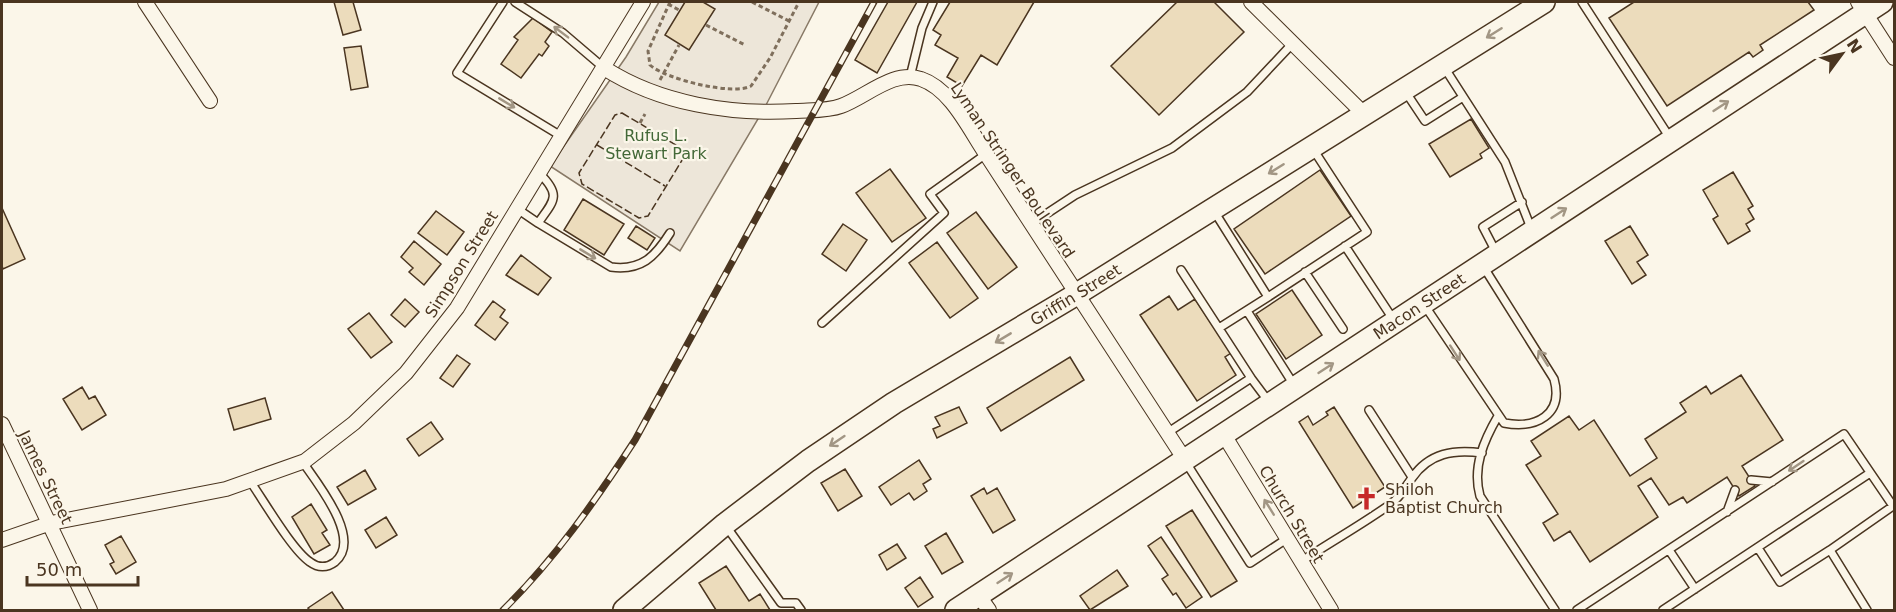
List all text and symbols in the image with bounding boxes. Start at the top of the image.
north arrow [1812,24,1872,84]
one-way arrow [553,26,569,39]
one-way arrow [1486,26,1503,39]
text: N [1843,35,1866,57]
street label: Lyman Stringer Boulevard [947,79,1079,262]
one-way arrow [498,97,515,109]
one-way arrow [1713,100,1729,112]
park label: Rufus L. Stewart Park [605,126,708,163]
one-way arrow [1268,164,1285,176]
street label: Simpson Street [421,207,502,321]
one-way arrow [1550,207,1566,219]
one-way arrow [579,248,596,260]
street label: Griffin Street [1027,260,1125,330]
street label: Macon Street [1370,269,1469,343]
one-way arrow [995,332,1012,344]
one-way arrow [1449,344,1461,360]
one-way arrow [1537,350,1549,367]
one-way arrow [1317,361,1334,373]
street label: James Street [14,426,76,527]
one-way arrow [830,435,846,447]
one-way arrow [1787,460,1804,473]
street label: Church Street [1255,462,1328,566]
place label: Shiloh Baptist Church [1385,480,1503,517]
church icon: Shiloh Baptist Church [1354,485,1380,511]
one-way arrow [1262,498,1275,515]
scale bar [27,549,138,587]
text: 50 m [36,559,82,580]
one-way arrow [997,572,1014,585]

